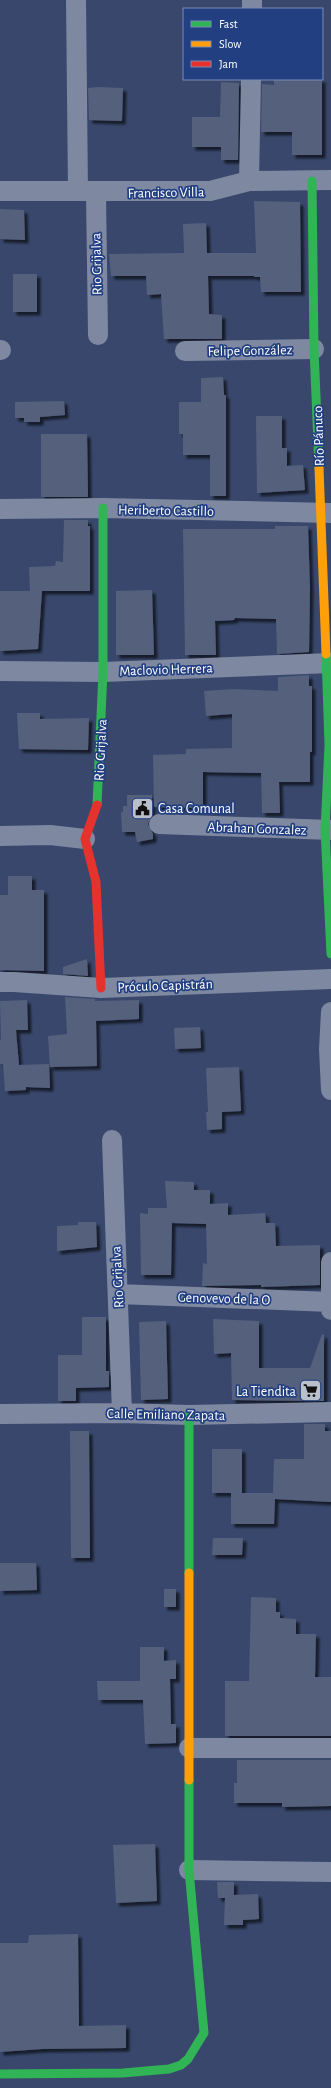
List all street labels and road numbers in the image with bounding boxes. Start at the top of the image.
street label: Francisco Villa [128,185,205,201]
street label: Rio Grijalva [89,232,105,295]
street label: Felipe González [208,343,293,359]
street label: Río Pánuco [311,406,327,466]
street label: Heriberto Castillo [118,503,214,519]
street label: Maclovio Herrera [119,661,214,679]
street label: Rio Grijalva [92,718,110,781]
street label: Abrahan Gonzalez [207,820,307,838]
street label: Próculo Capistrán [117,977,213,995]
street label: Rio Grijalva [109,1245,127,1308]
street label: Genovevo de la O [177,1290,271,1308]
street label: Calle Emiliano Zapata [107,1407,226,1423]

